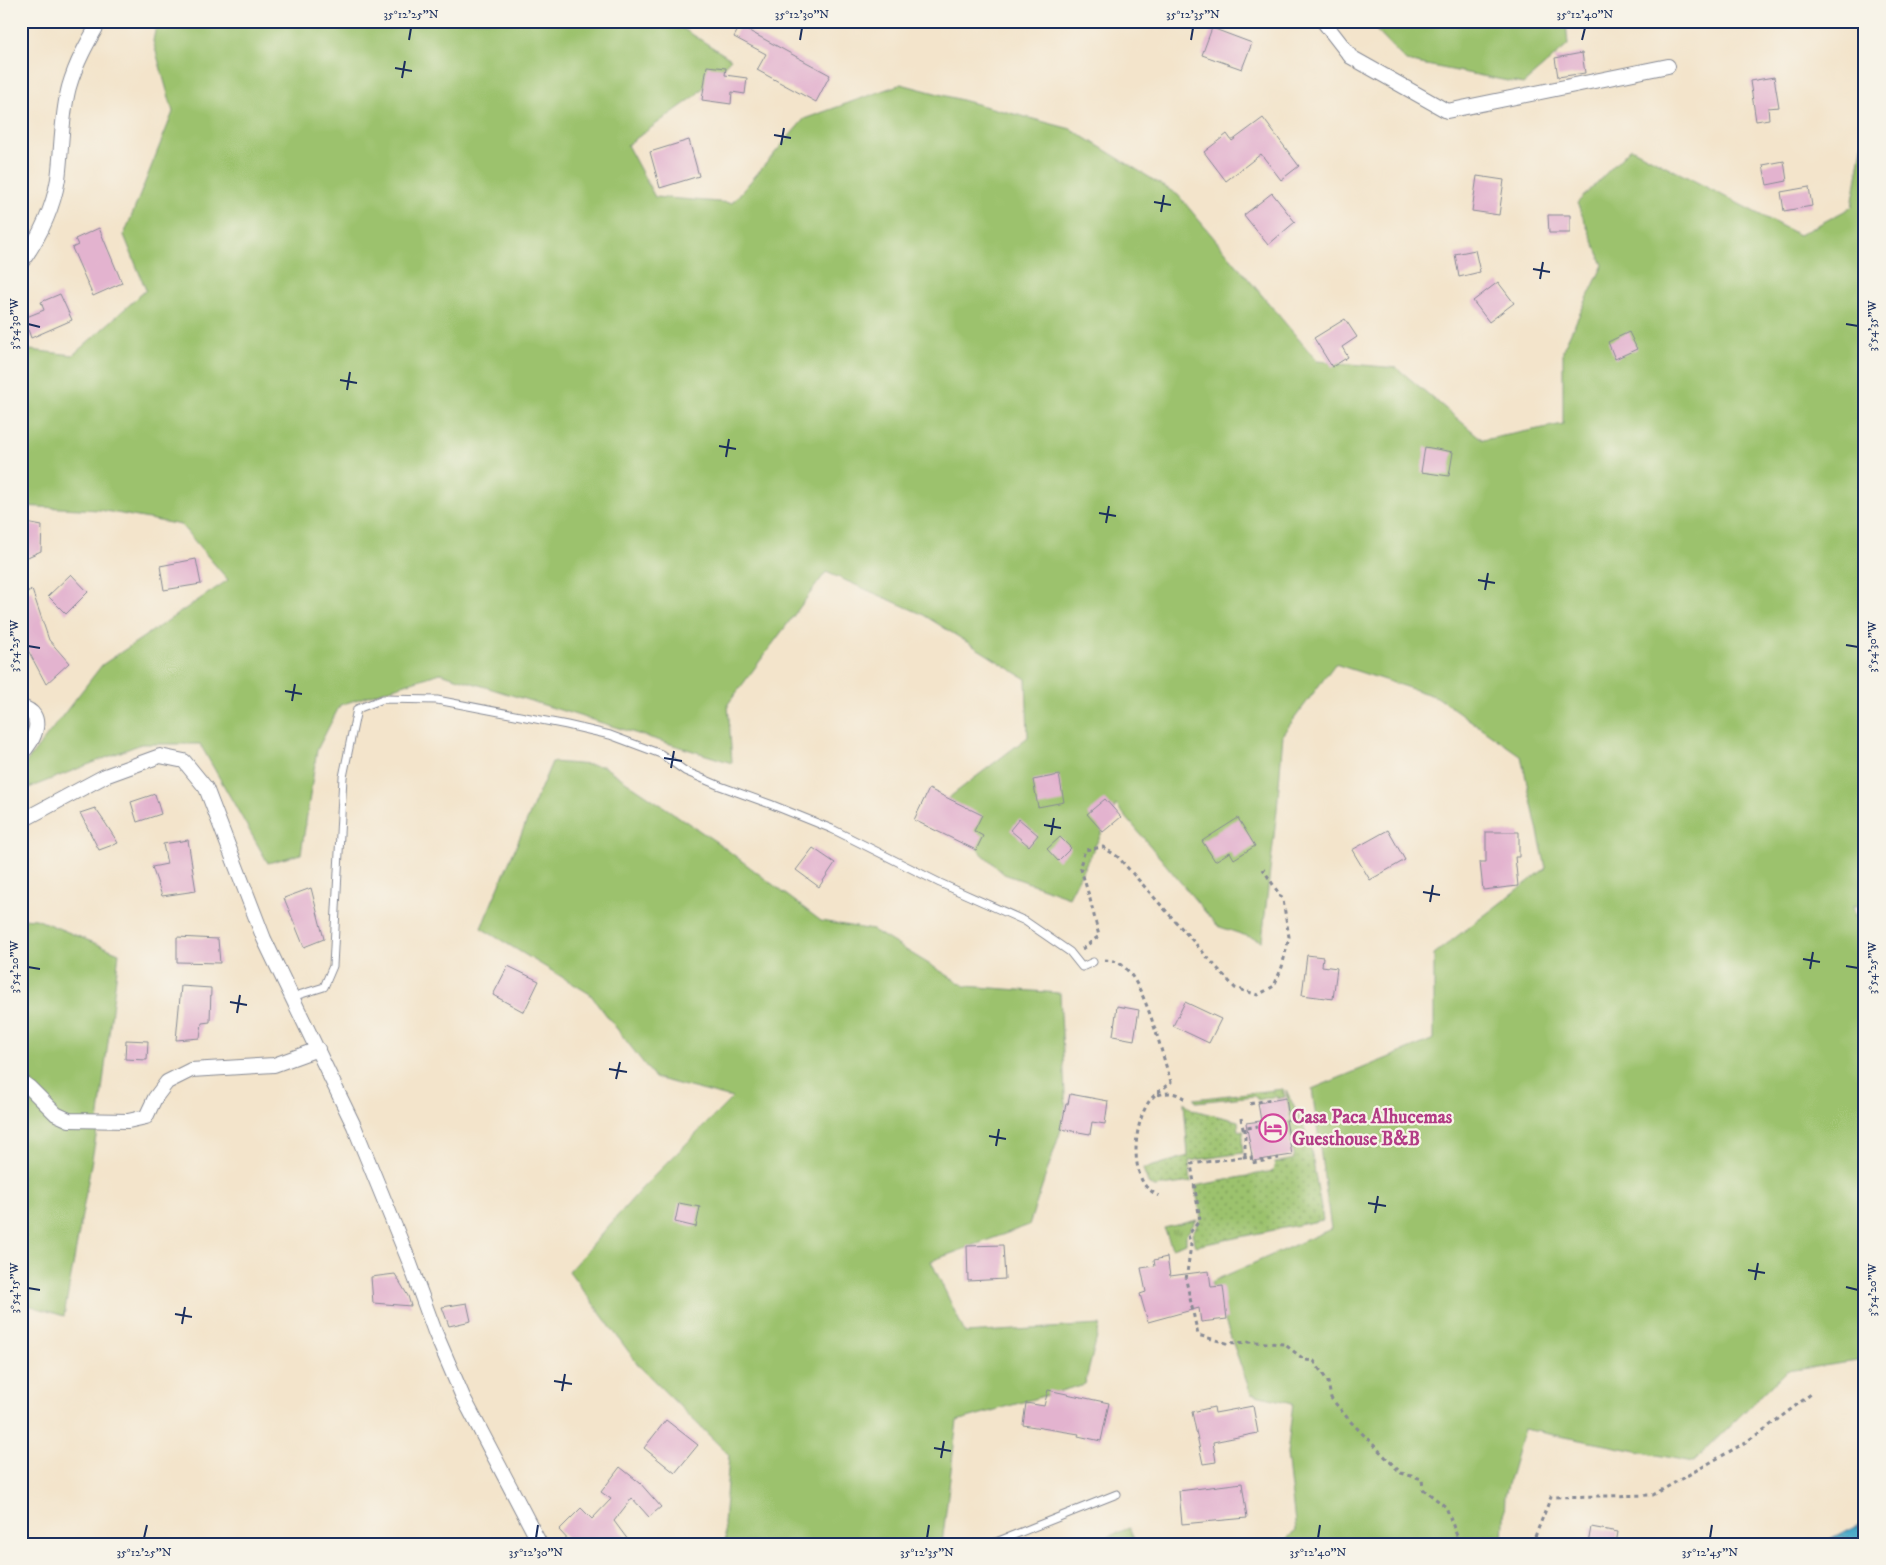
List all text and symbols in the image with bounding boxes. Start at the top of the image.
text: 35°12'25"N [383,7,439,22]
text: 35°12'30"N [775,7,829,22]
text: 35°12'35"N [1166,7,1220,22]
text: 35°12'40"N [1557,7,1614,22]
text: 3°54'30"W [7,297,22,350]
text: 3°54'35"W [1865,299,1880,352]
text: 3°54'25"W [7,619,22,672]
text: 3°54'30"W [1865,620,1880,673]
text: 3°54'20"W [7,940,22,993]
text: 3°54'25"W [1865,941,1880,994]
place label: Casa Paca Alhucemas Guesthouse B&B [1292,1106,1453,1151]
hotel icon: Casa Paca Alhucemas Guesthouse B&B [1258,1113,1288,1143]
text: 3°54'15"W [7,1262,22,1313]
text: 3°54'20"W [1865,1263,1880,1316]
text: 35°12'25"N [116,1545,172,1560]
text: 35°12'30"N [509,1545,563,1560]
text: 35°12'35"N [900,1545,954,1560]
text: 35°12'40"N [1290,1545,1347,1560]
text: 35°12'45"N [1682,1545,1738,1560]

